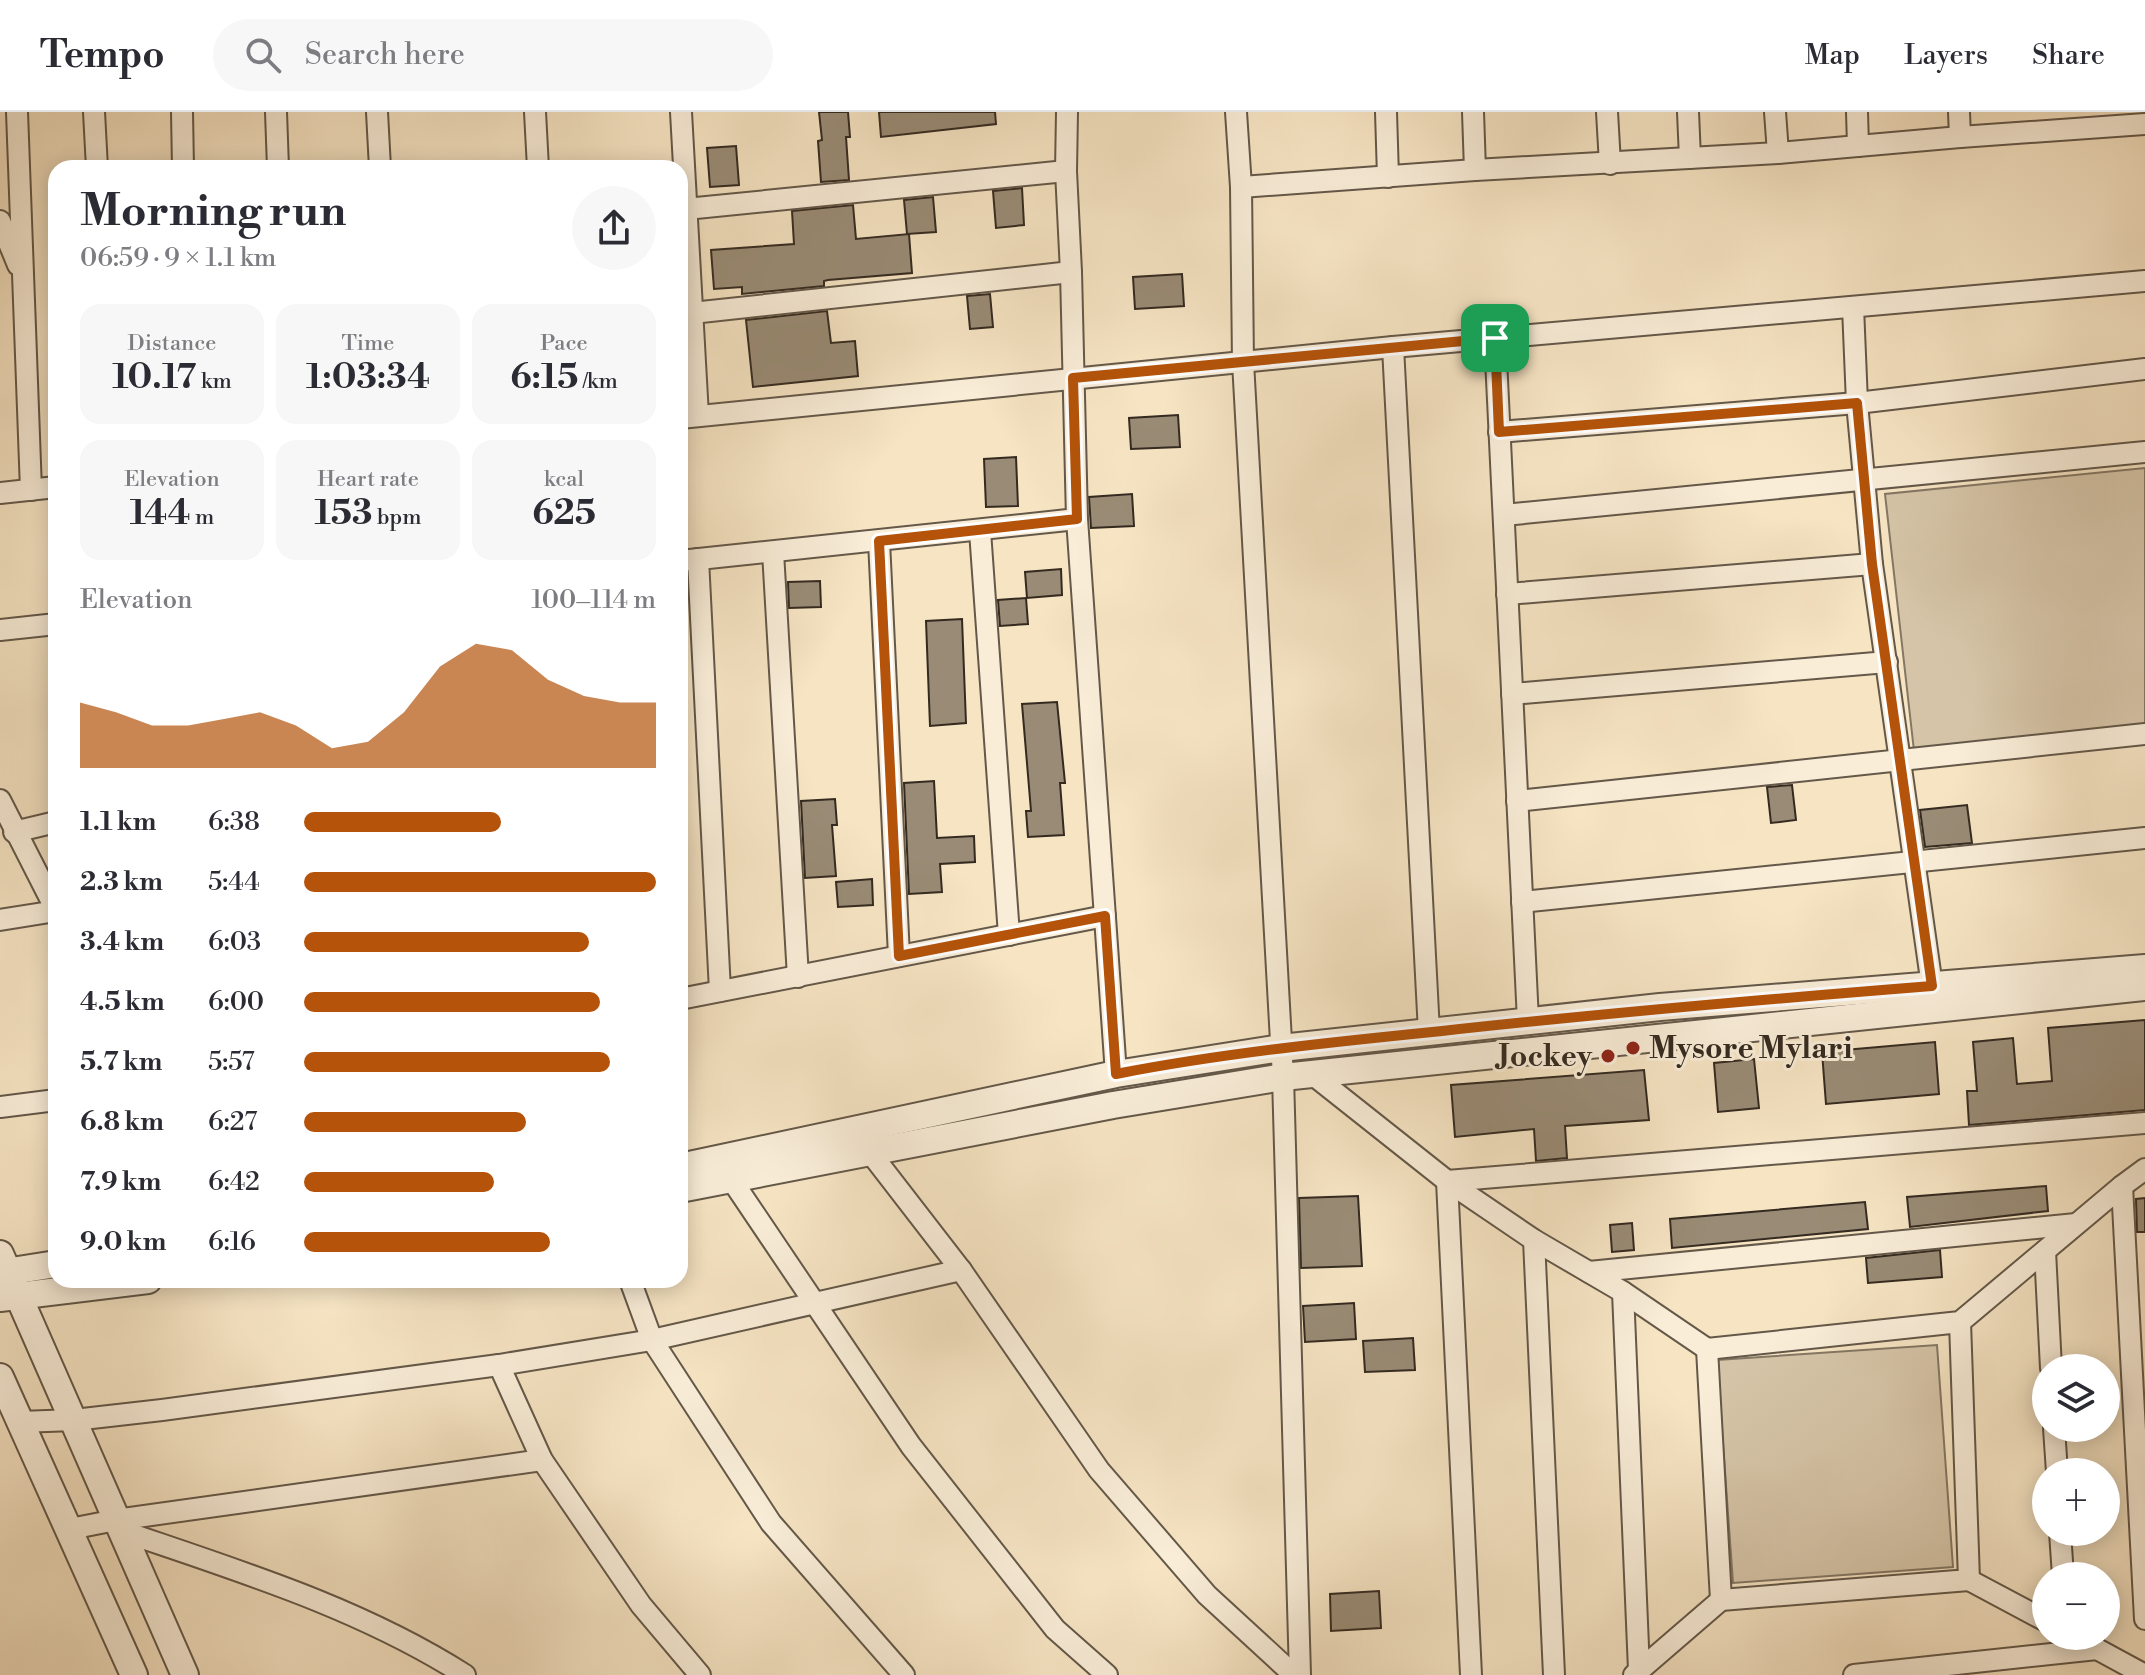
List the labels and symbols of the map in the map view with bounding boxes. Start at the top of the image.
pin [1461,304,1529,372]
place label: Mysore Mylari [1649,1030,1853,1068]
place label: Jockey [1494,1038,1593,1076]
marker: Mysore Mylari [1624,1039,1642,1057]
marker: Jockey [1599,1047,1617,1065]

